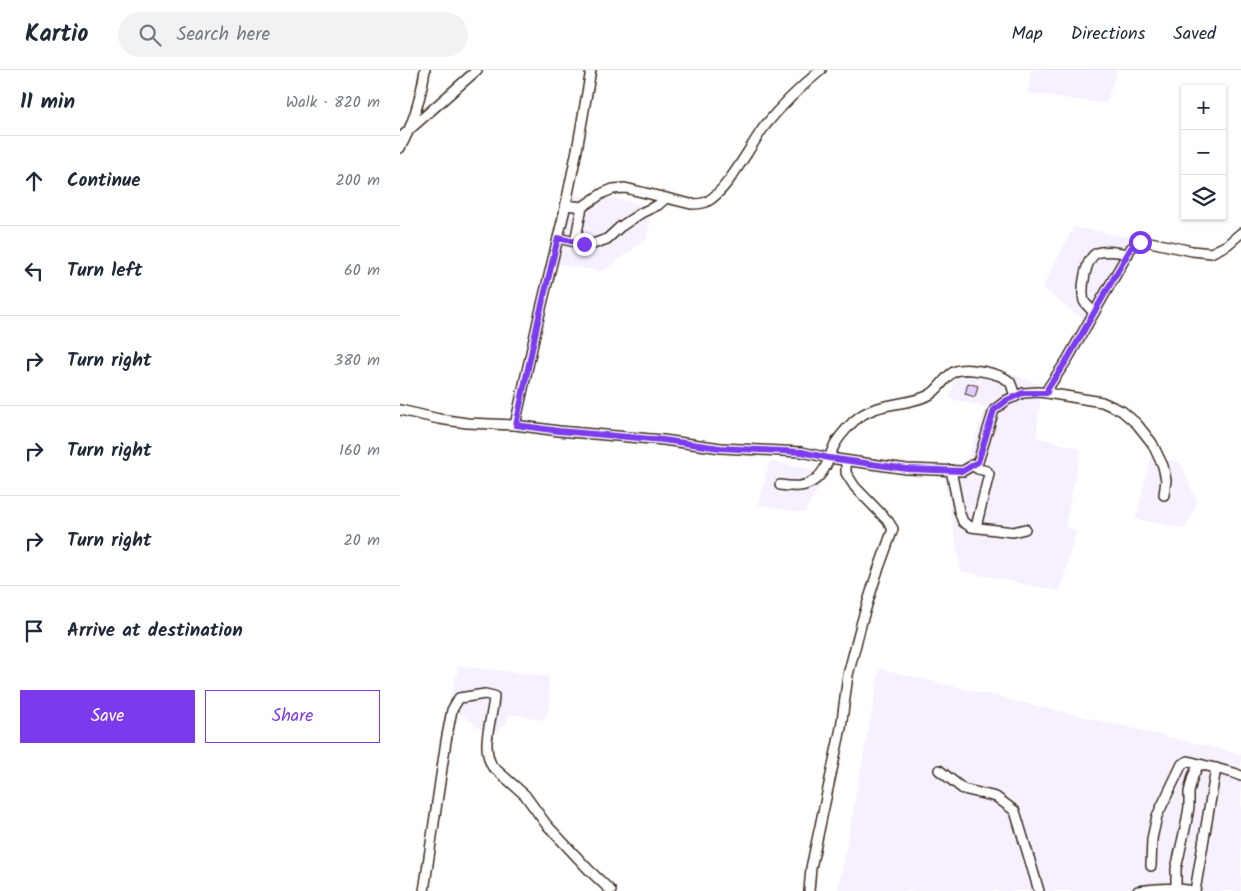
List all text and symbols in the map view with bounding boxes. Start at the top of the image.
search box [118,12,468,57]
text: Kartio [25,15,88,54]
text: Search here [176,20,270,50]
text: Map [1011,20,1043,49]
text: Directions [1071,20,1145,49]
text: Saved [1173,20,1216,49]
icon: search [136,21,164,49]
map controls [1181,85,1226,220]
button: + [1181,85,1226,130]
text: 11 min [20,86,75,119]
text: Walk · 820 m [286,90,380,115]
button: − [1181,130,1226,175]
text: Continue [67,166,140,196]
icon: ahead [20,167,48,195]
text: 200 m [336,168,380,193]
button: layers [1181,175,1226,220]
route start [1129,231,1152,254]
route end [573,233,596,256]
text: Turn left [67,256,142,286]
icon: left [20,257,48,285]
text: 60 m [344,258,380,283]
text: Turn right [67,346,152,376]
icon: right [20,347,48,375]
text: 380 m [334,348,380,373]
text: Turn right [67,436,152,466]
icon: right [20,437,48,465]
text: 160 m [339,438,380,463]
text: Turn right [67,526,152,556]
icon: right [20,527,48,555]
text: 20 m [344,528,380,553]
text: Arrive at destination [67,616,243,646]
icon: arrive [20,617,48,645]
button: Save [20,690,195,743]
button: Share [205,690,380,743]

